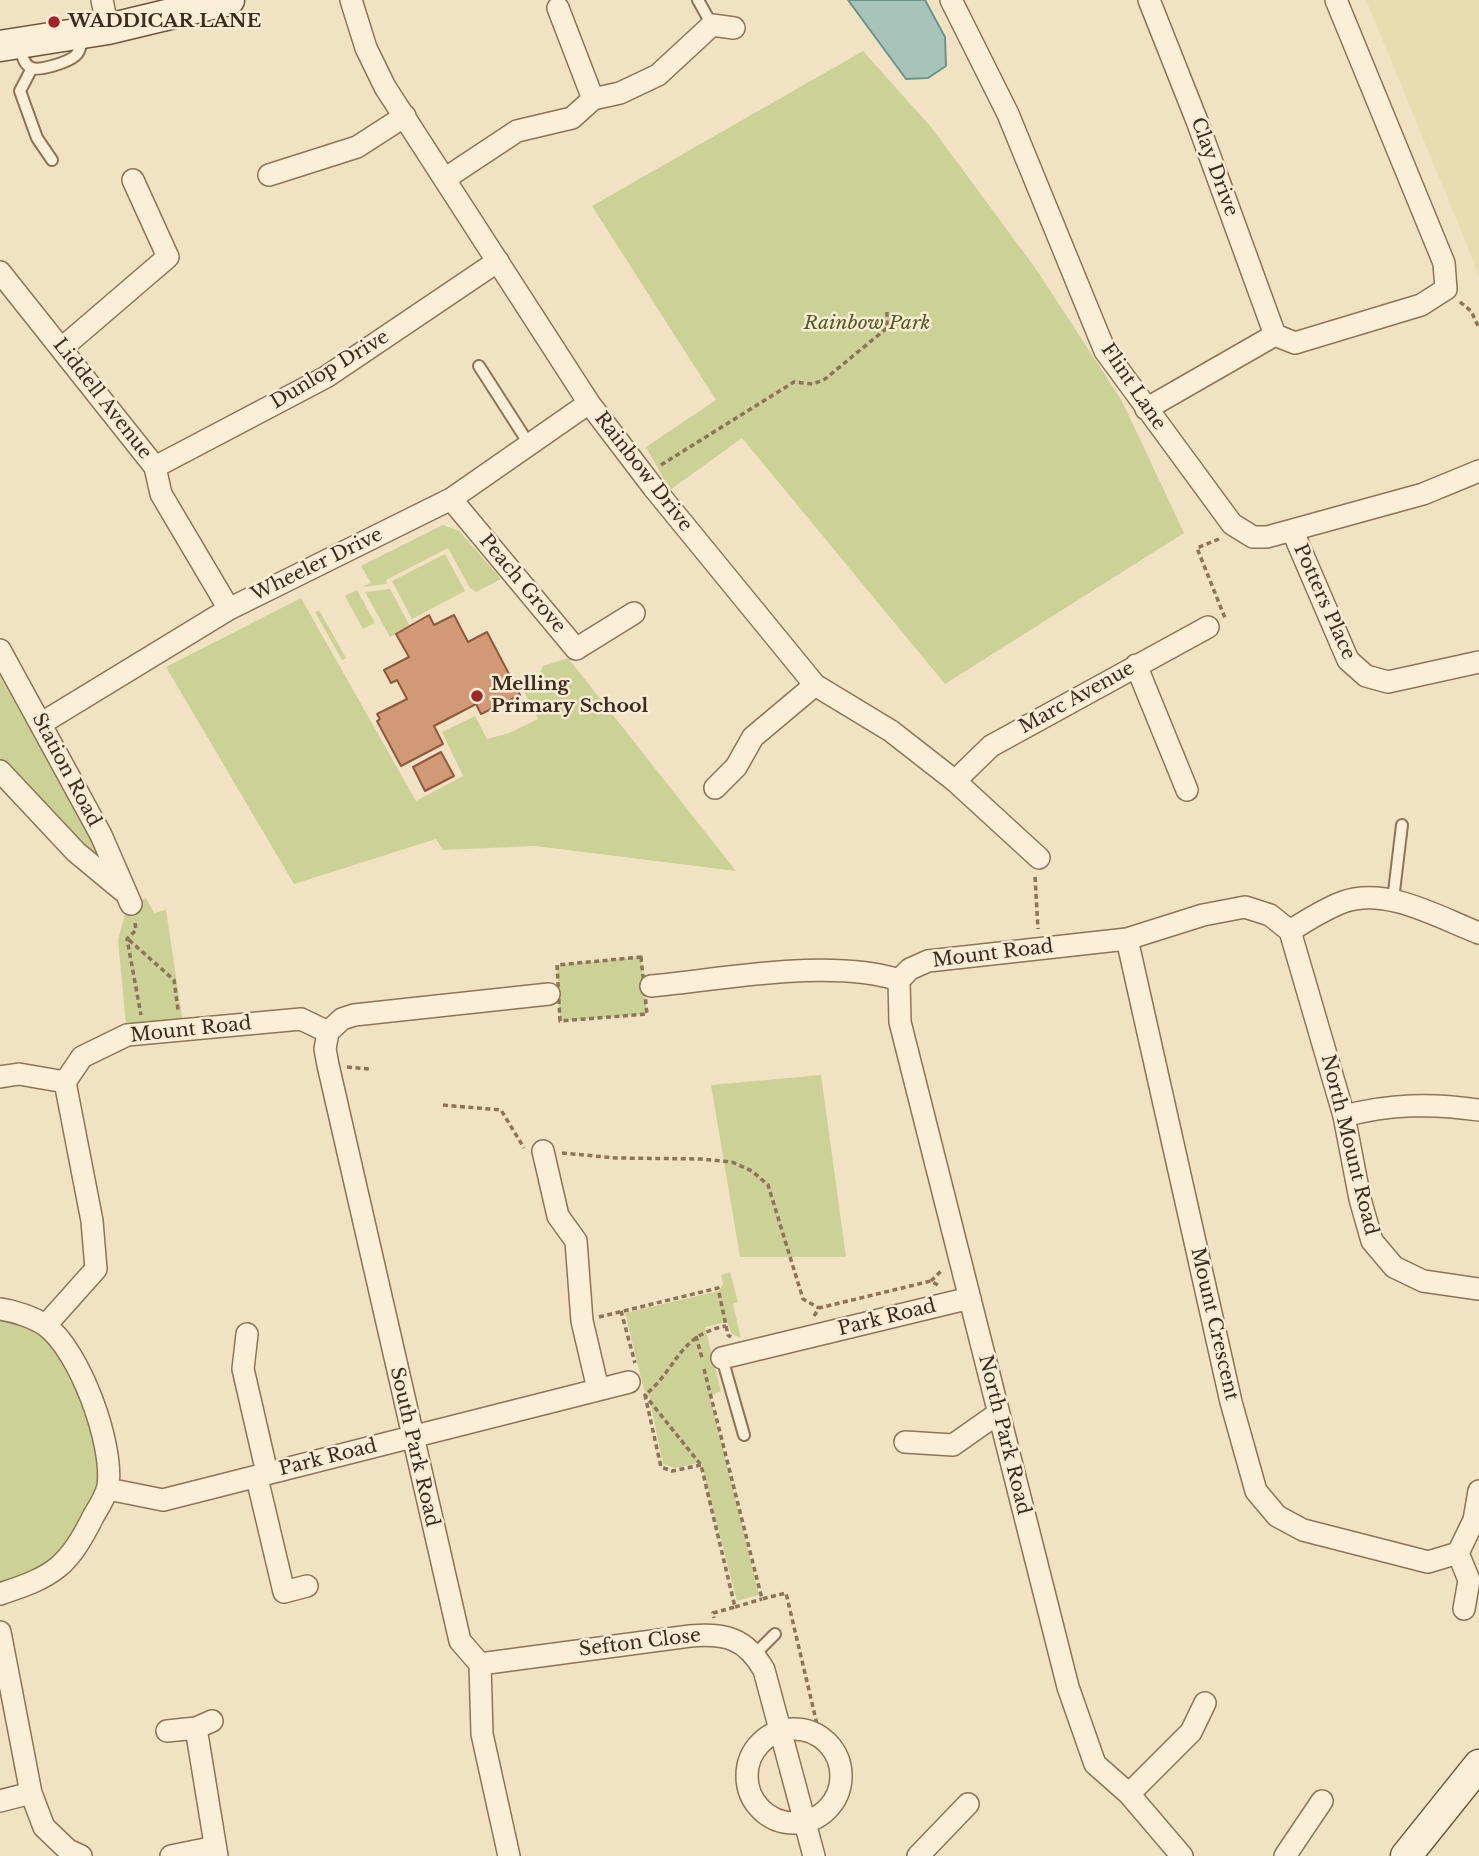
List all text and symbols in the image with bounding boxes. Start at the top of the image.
place label: WADDICAR LANE [68,11,261,33]
marker: WADDICAR LANE [46,14,62,30]
street label: Clay Drive [1186,115,1242,219]
park label: Rainbow Park [804,313,930,335]
street label: Dunlop Drive [267,326,393,414]
street label: Liddell Avenue [48,334,156,464]
street label: Flint Lane [1096,339,1170,435]
street label: Rainbow Drive [589,408,697,536]
street label: Wheeler Drive [248,523,386,607]
street label: Peach Grove [474,530,570,638]
street label: Potters Place [1288,541,1360,663]
street label: Marc Avenue [1015,657,1139,739]
place label: Melling Primary School [491,674,648,718]
marker: Melling Primary School [469,688,485,704]
street label: Station Road [27,709,105,831]
street label: Mount Road [931,935,1055,973]
street label: Mount Road [129,1012,253,1048]
street label: North Mount Road [1316,1052,1382,1238]
street label: Mount Crescent [1185,1245,1243,1403]
street label: Park Road [836,1295,938,1341]
street label: North Park Road [973,1353,1035,1517]
street label: South Park Road [385,1365,443,1529]
street label: Park Road [277,1435,379,1481]
street label: Sefton Close [578,1624,702,1662]

